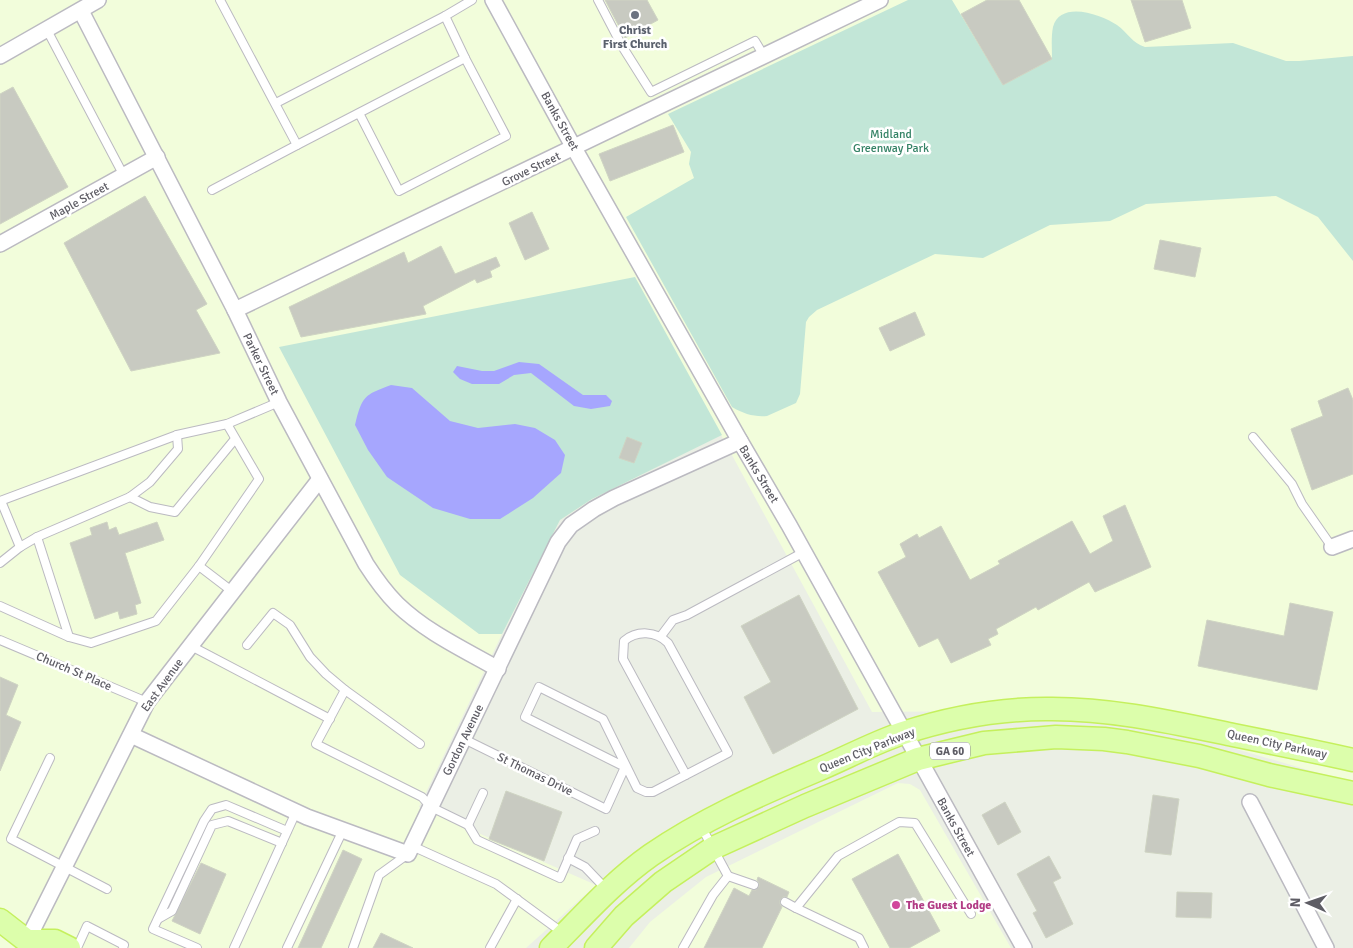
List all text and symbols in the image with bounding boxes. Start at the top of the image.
marker: Christ First Church [629,9,641,21]
place label: Christ First Church [603,23,668,52]
street label: Banks Street [537,89,582,153]
park label: Midland Greenway Park [853,127,929,156]
street label: Grove Street [500,149,563,190]
street label: Maple Street [47,179,112,224]
street label: Parker Street [239,331,282,398]
street label: Banks Street [735,443,782,506]
street label: Church St Place [34,649,114,694]
street label: East Avenue [138,656,187,715]
street label: Gordon Avenue [440,702,487,778]
street label: Queen City Parkway [817,724,917,776]
street label: Queen City Parkway [1226,727,1329,762]
road number: GA 60 [930,742,970,759]
street label: St Thomas Drive [494,750,575,799]
street label: Banks Street [933,795,978,859]
north arrow [1283,878,1333,928]
text: N [1287,897,1304,908]
place label: The Guest Lodge [906,898,991,913]
marker: The Guest Lodge [890,899,902,911]

